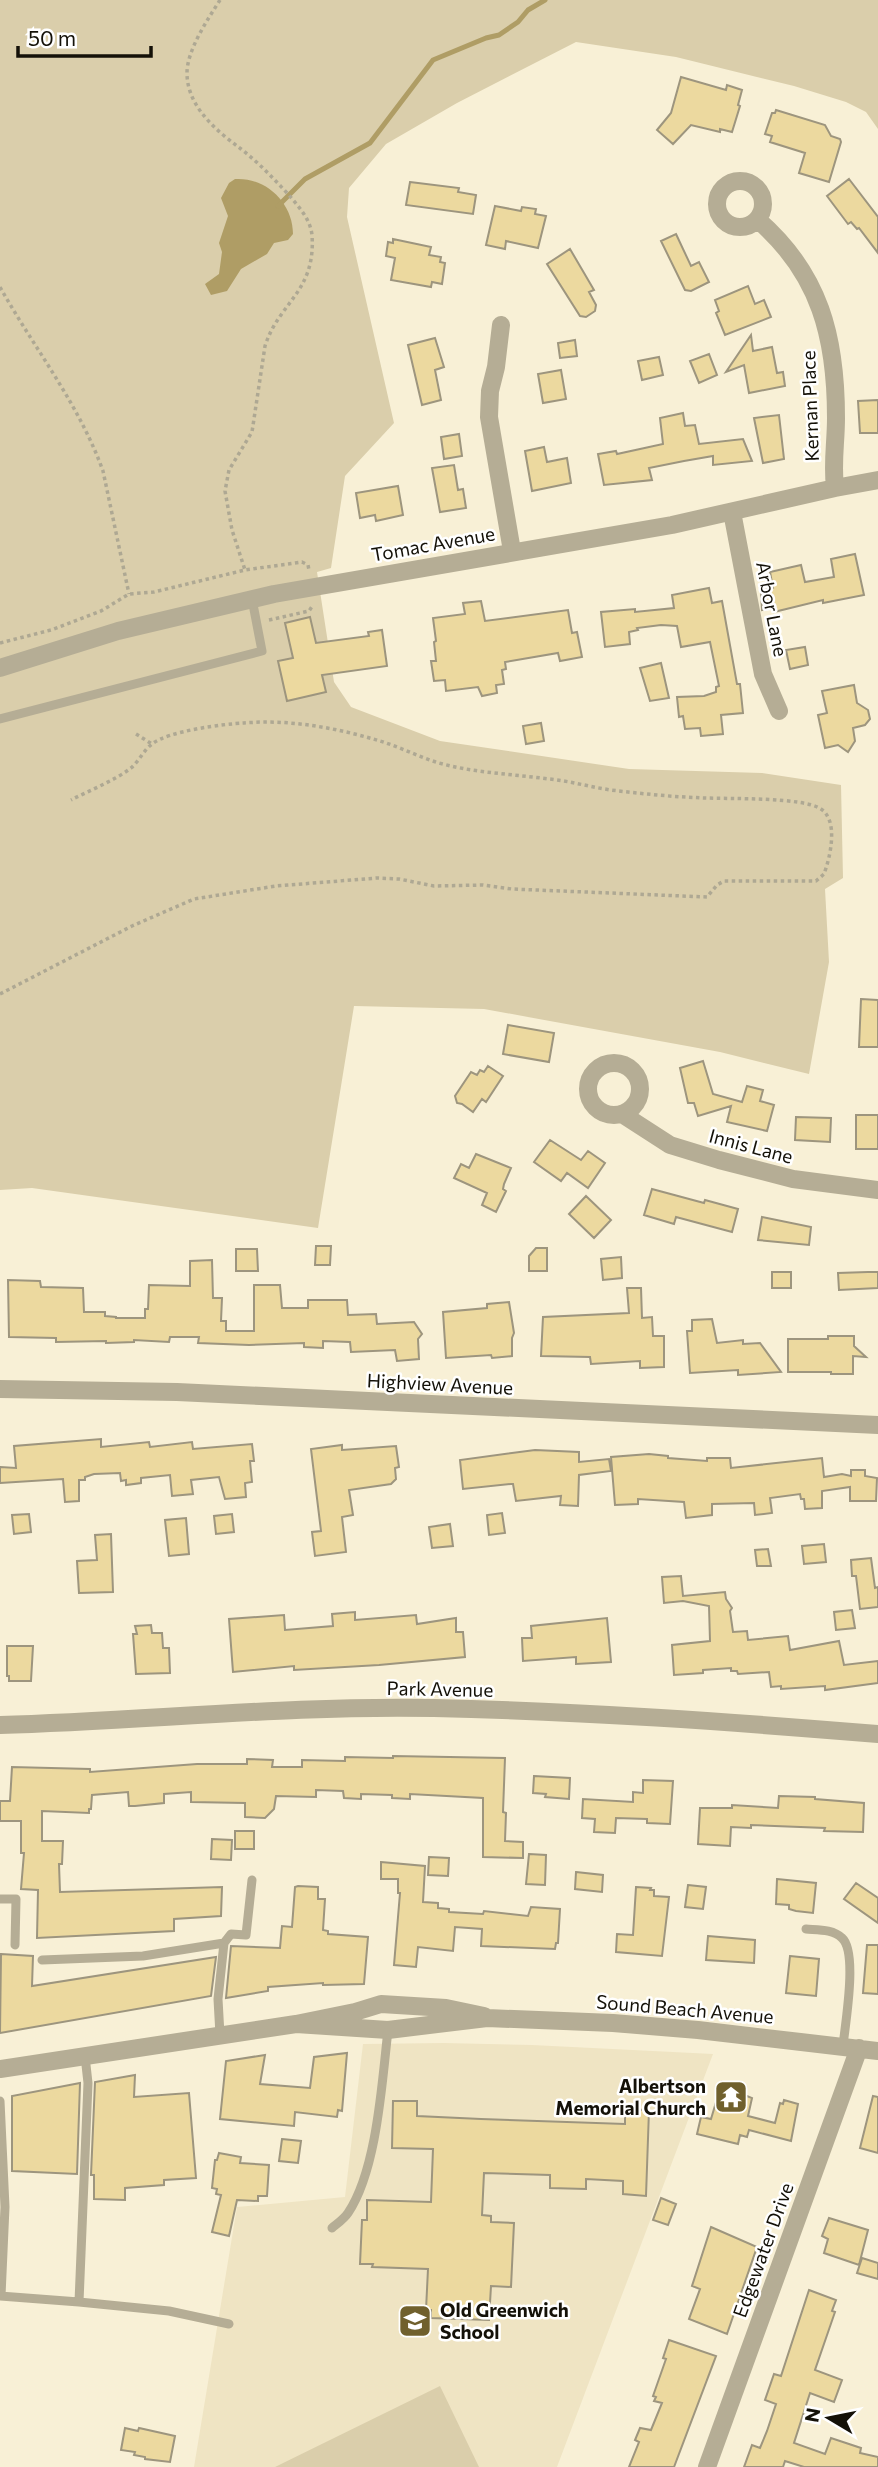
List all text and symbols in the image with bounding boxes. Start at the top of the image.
scale bar [18,14,150,58]
text: 50 m [28,25,76,50]
street label: Kernan Place [796,350,823,462]
street label: Tomac Avenue [369,521,496,566]
street label: Arbor Lane [752,559,793,658]
street label: Innis Lane [707,1123,796,1168]
street label: Highview Avenue [366,1368,514,1399]
street label: Park Avenue [386,1676,494,1701]
street label: Sound Beach Avenue [595,1989,775,2028]
place label: Albertson Memorial Church [555,2074,706,2119]
temple icon: Albertson Memorial Church [712,2078,750,2116]
street label: Edgewater Drive [727,2179,798,2320]
place label: Old Greenwich School [440,2298,569,2343]
school or university icon: Old Greenwich School [396,2302,434,2340]
north arrow [794,2383,864,2453]
text: N [799,2406,824,2424]

